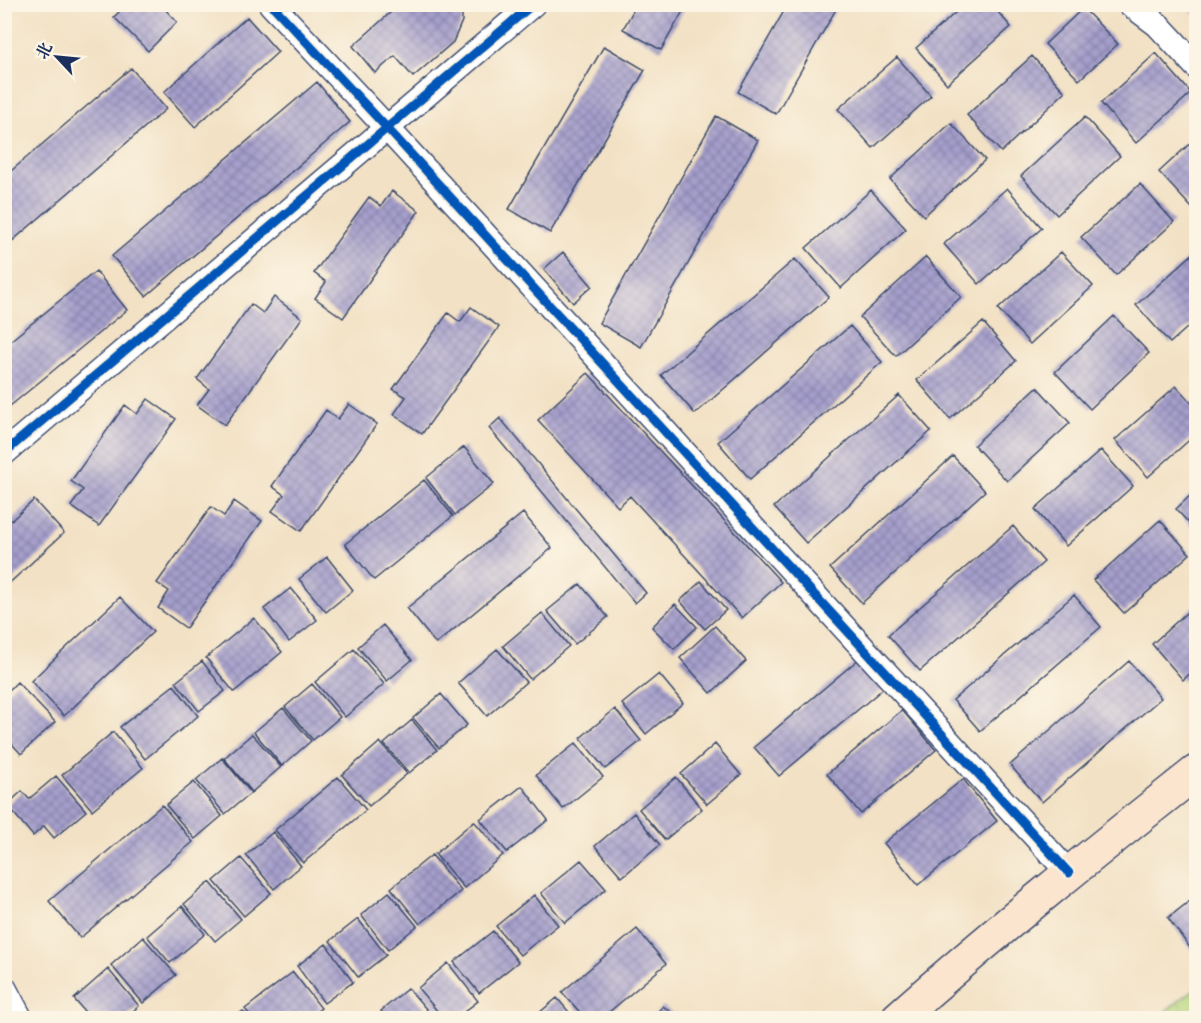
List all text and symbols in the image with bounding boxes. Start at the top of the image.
north arrow [27,27,87,87]
text: 北 [33,40,56,62]

